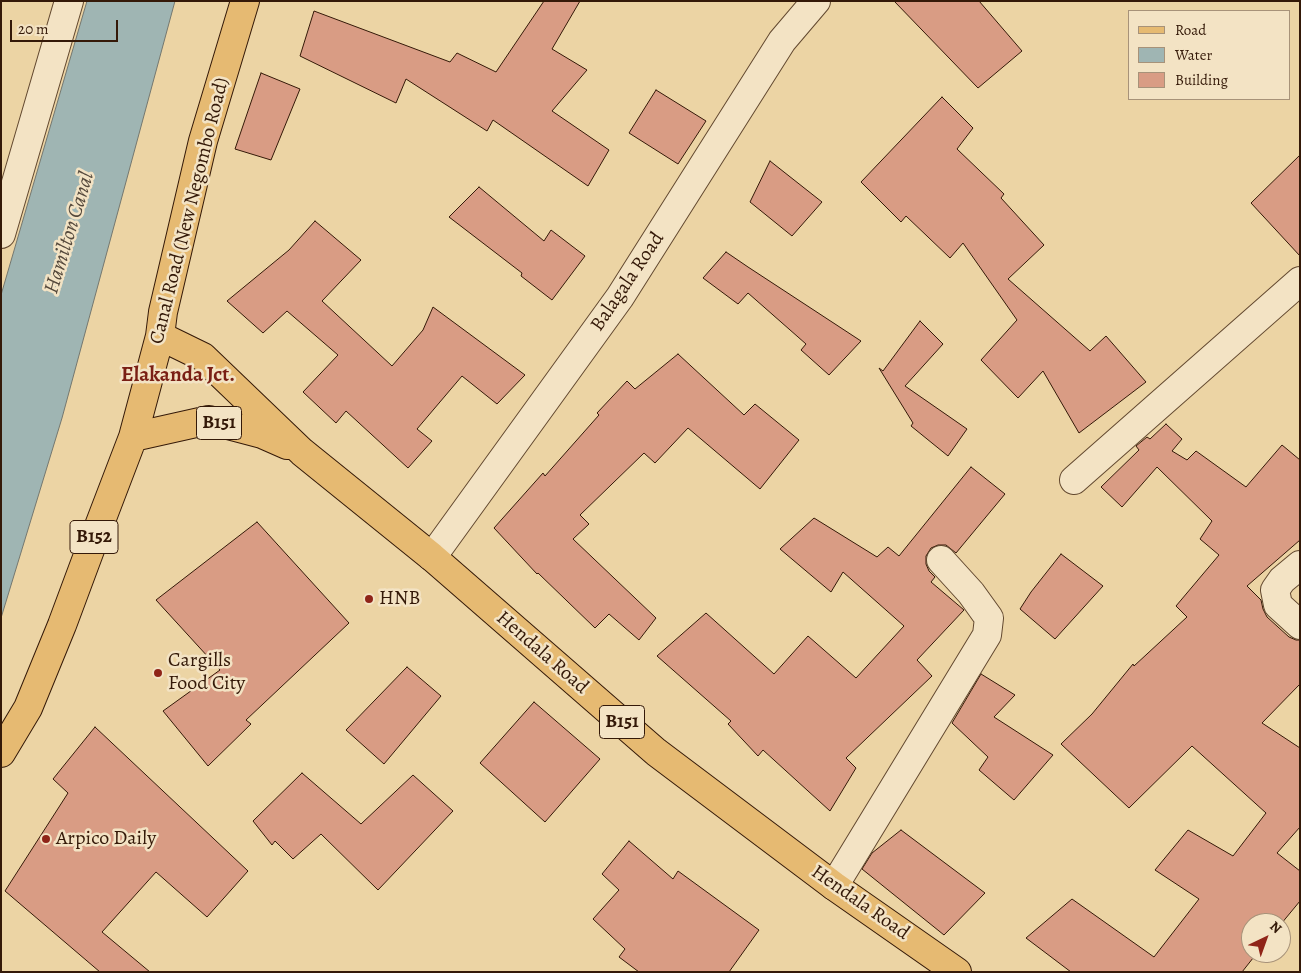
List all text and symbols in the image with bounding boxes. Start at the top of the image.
scale bar [12,10,120,42]
legend [1128,10,1291,100]
text: 20 m [18,19,49,39]
text: Road [1175,20,1206,40]
text: Water [1175,45,1212,65]
text: Building [1175,70,1228,90]
street label: Canal Road (New Negombo Road) [145,75,235,347]
water label: Hamilton Canal [40,169,100,297]
street label: Balagala Road [586,228,670,336]
district label: Elakanda Jct. [121,363,235,389]
road number: B151 [196,406,242,439]
road number: B152 [70,520,118,554]
place label: HNB [379,587,420,611]
marker: HNB [363,593,375,605]
street label: Hendala Road [491,606,593,700]
place label: Cargills Food City [168,649,245,696]
marker: Cargills Food City [152,667,164,679]
road number: B151 [600,706,644,739]
place label: Arpico Daily [56,827,156,851]
marker: Arpico Daily [40,833,52,845]
street label: Hendala Road [806,860,914,946]
north arrow [1241,913,1291,963]
text: N [1266,917,1286,938]

